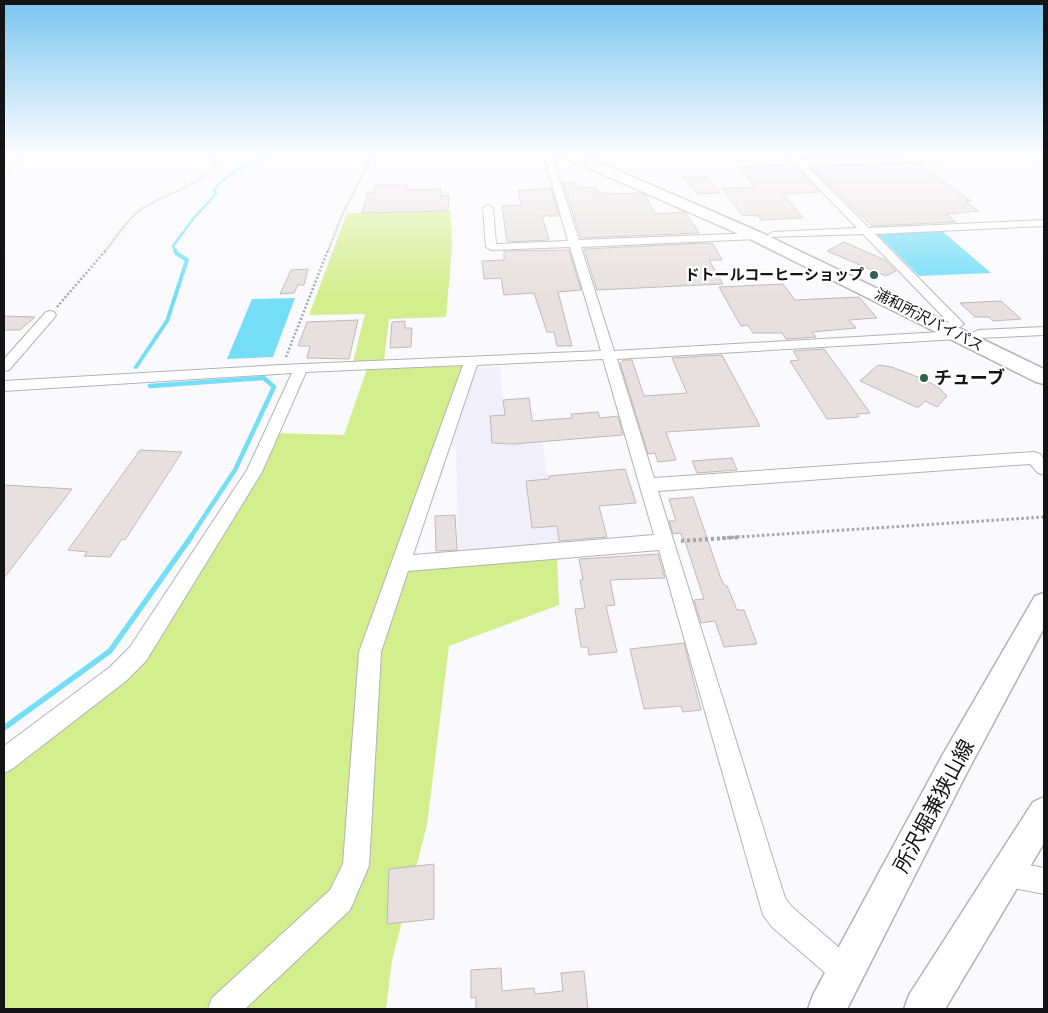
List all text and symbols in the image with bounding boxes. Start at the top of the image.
place label: ドトールコーヒーショップ [685,266,864,283]
marker: ドトールコーヒーショップ [868,269,880,281]
street label: 浦和所沢バイパス [872,285,986,354]
place label: チューブ [934,368,1005,388]
marker: チューブ [918,372,930,384]
street label: 所沢堀兼狭山線 [889,735,978,876]

